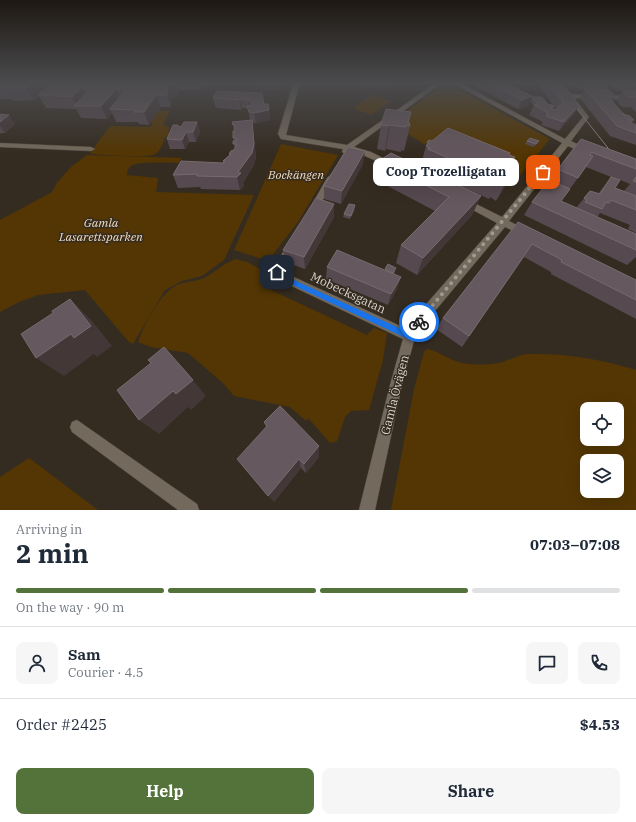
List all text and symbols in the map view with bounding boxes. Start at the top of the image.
pin [526,155,560,189]
callout: Coop Trozelligatan [373,158,519,186]
icon: bag [532,161,554,183]
text: Coop Trozelligatan [386,163,506,180]
park label: Bockängen [267,167,324,182]
park label: Gamla Lasarettsparken [58,215,143,244]
pin [260,255,294,289]
icon: home [266,261,288,283]
street label: Mobecksgatan [308,269,389,317]
courier [399,302,439,342]
icon: bike [408,311,430,333]
street label: Gamla Övägen [377,353,412,436]
map controls [580,402,624,498]
button: locate [580,402,624,446]
button: layers [580,454,624,498]
text: Arriving in [16,521,82,538]
text: 07:03–07:08 [530,535,620,554]
text: 2 min [16,536,89,570]
text: On the way · 90 m [16,599,124,616]
button: person [16,642,58,684]
button: chat [526,642,568,684]
button: phone [578,642,620,684]
text: Sam [68,645,101,664]
text: Courier · 4.5 [68,664,144,681]
text: Order #2425 [16,715,107,734]
text: $4.53 [580,715,620,734]
button: Help [16,768,314,814]
button: Share [322,768,620,814]

